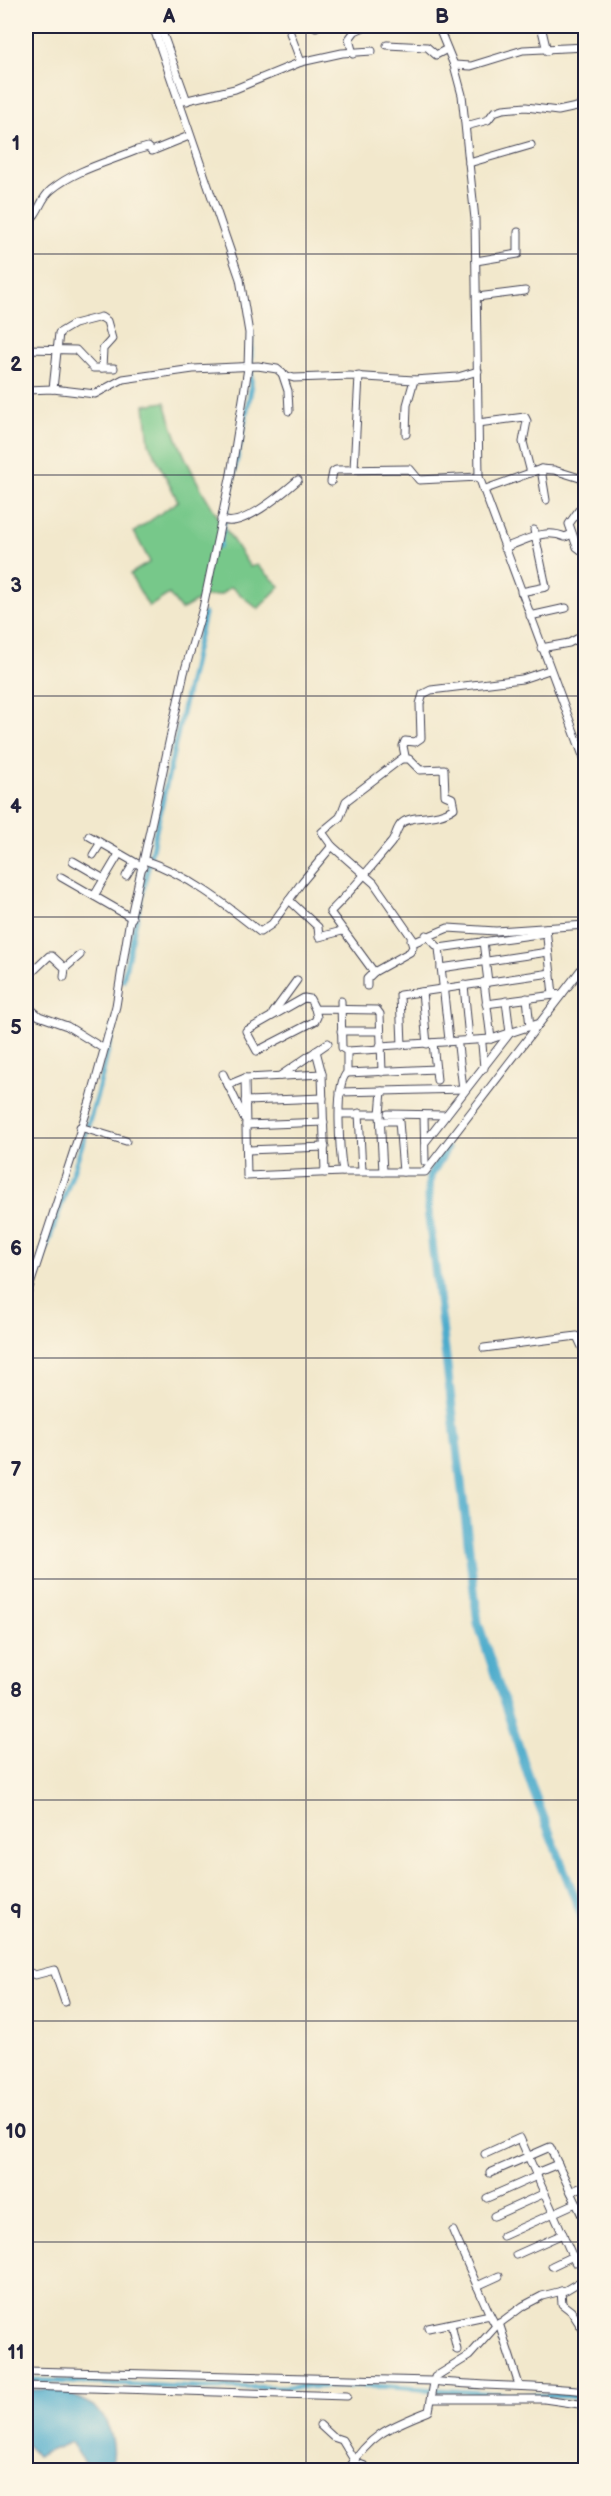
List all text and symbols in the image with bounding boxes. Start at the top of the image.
text: A [162,5,176,29]
text: B [435,5,449,29]
text: 1 [12,132,20,156]
text: 2 [10,353,22,377]
text: 3 [10,574,22,598]
text: 4 [10,795,22,819]
text: 5 [10,1016,22,1040]
text: 6 [10,1237,22,1261]
text: 7 [10,1458,22,1482]
text: 8 [10,1679,22,1703]
text: 9 [10,1900,22,1924]
text: 10 [6,2120,26,2144]
text: 11 [8,2341,24,2365]

